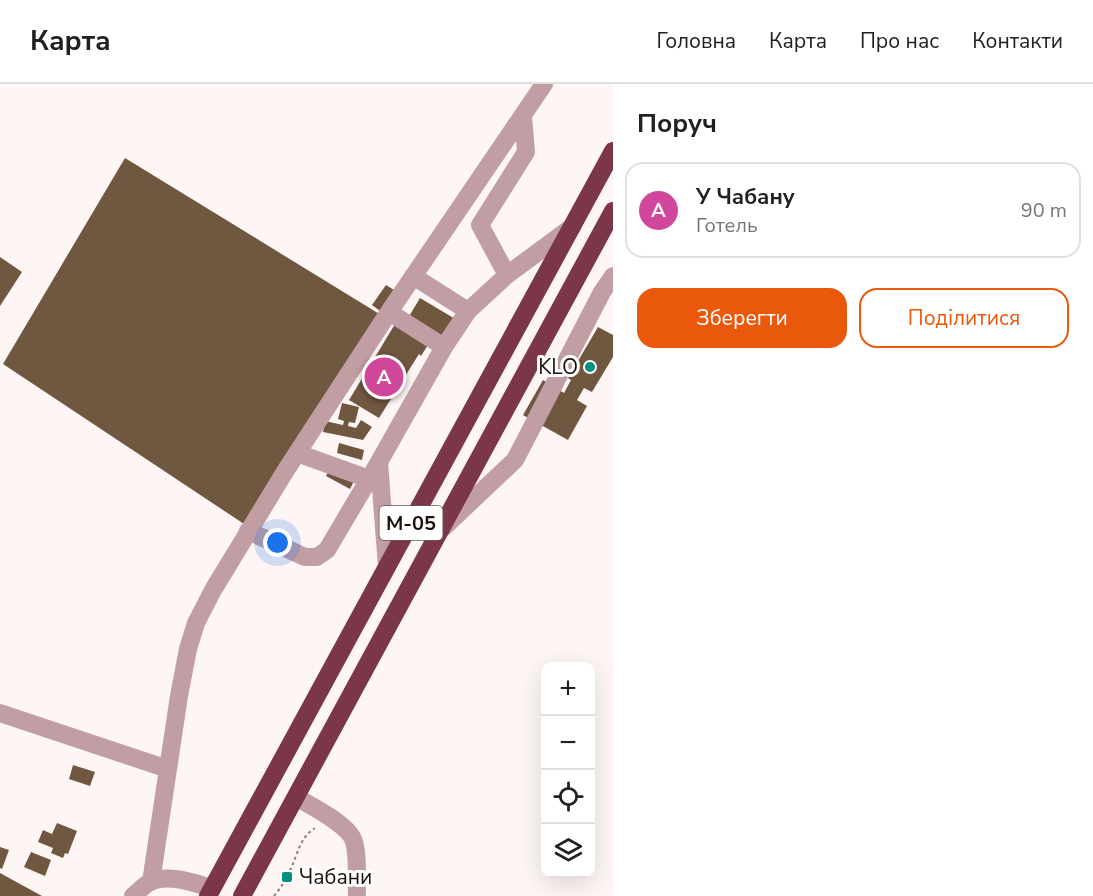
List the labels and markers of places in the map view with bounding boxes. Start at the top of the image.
place label: KLO [538,353,578,381]
pin: A [364,354,404,400]
marker: KLO [583,360,597,374]
place label: Чабани [299,863,372,891]
marker: Чабани [280,870,294,884]

